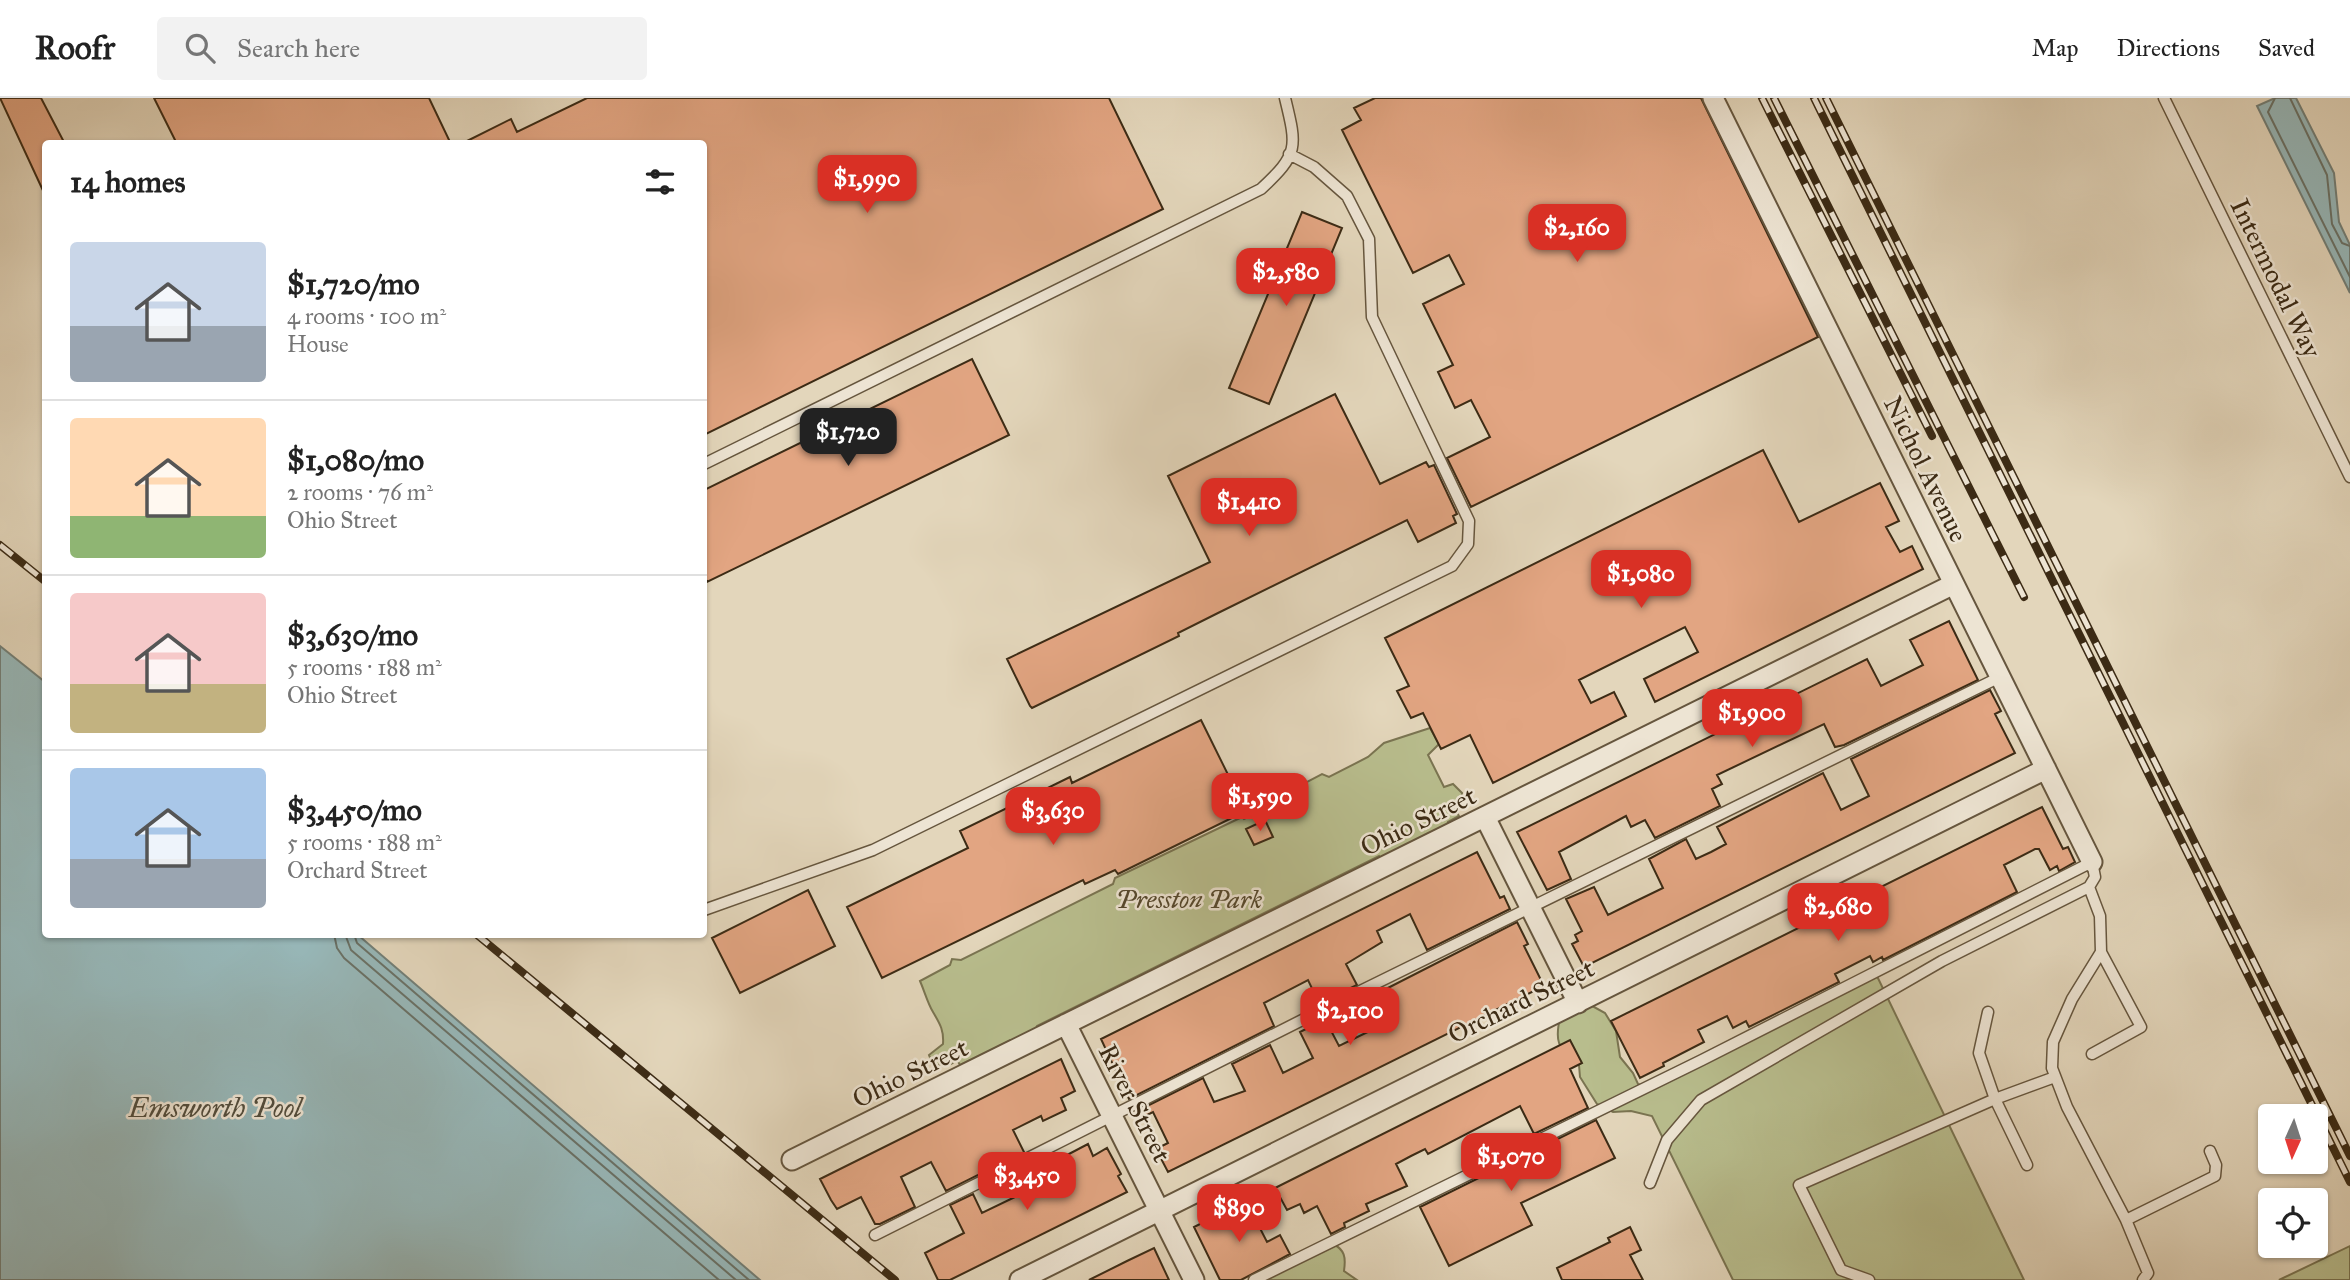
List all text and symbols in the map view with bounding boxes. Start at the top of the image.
search box [157,17,647,80]
text: Roofr [35,28,115,68]
icon: search [181,29,219,67]
text: Search here [237,32,360,64]
text: Map [2032,33,2079,63]
text: Directions [2117,33,2220,63]
text: Saved [2258,33,2315,63]
pin: $1,990 [810,156,924,215]
icon: filters [641,163,679,201]
text: 14 homes [70,164,185,200]
text: $1,990 [834,164,900,192]
street label: Intermodal Way [2224,193,2329,363]
pin: $2,160 [1520,204,1634,264]
text: $2,160 [1544,213,1610,241]
pin: $2,580 [1229,248,1343,308]
text: $2,580 [1252,257,1320,285]
text: $1,720/mo [287,266,420,302]
icon: home [126,270,210,354]
text: 4 rooms · 100 m² [287,302,446,330]
text: House [287,330,349,358]
street label: Nichol Avenue [1877,391,1975,547]
pin: $1,720 [791,408,905,468]
text: $1,720 [816,417,880,445]
text: $1,080/mo [287,442,424,478]
icon: home [126,446,210,530]
text: 2 rooms · 76 m² [287,478,433,506]
pin: $1,410 [1192,478,1306,538]
text: $1,410 [1217,487,1281,515]
text: Ohio Street [287,506,397,534]
pin: $1,080 [1584,550,1698,610]
text: $1,080 [1607,559,1675,587]
text: $3,630/mo [287,617,418,653]
icon: home [126,621,210,705]
text: 5 rooms · 188 m² [287,653,442,681]
text: Ohio Street [287,681,397,709]
pin: $1,900 [1695,690,1809,749]
text: $1,900 [1718,698,1786,726]
pin: $1,590 [1203,774,1317,833]
street label: Ohio Street [1355,779,1481,863]
text: $1,590 [1228,782,1292,810]
pin: $3,630 [996,788,1110,847]
text: $3,450/mo [287,792,422,828]
icon: home [126,796,210,880]
text: $3,630 [1021,796,1085,824]
text: 5 rooms · 188 m² [287,828,442,856]
text: Orchard Street [287,856,427,884]
park label: Presston Park [1116,883,1263,915]
pin: $2,680 [1781,884,1895,943]
text: $2,680 [1804,892,1872,920]
street label: Orchard Street [1443,952,1599,1050]
pin: $2,100 [1293,988,1407,1047]
text: $2,100 [1316,996,1384,1024]
street label: Ohio Street [847,1031,973,1115]
street label: River Street [1092,1039,1178,1167]
water label: Emsworth Pool [127,1090,304,1125]
north arrow [2258,1104,2328,1174]
map controls [2258,1104,2328,1258]
pin: $1,070 [1454,1134,1568,1193]
text: $1,070 [1477,1142,1545,1170]
pin: $3,450 [970,1152,1084,1212]
text: $3,450 [994,1161,1060,1189]
pin: $890 [1198,1184,1280,1244]
button: locate [2258,1188,2328,1258]
text: $890 [1213,1193,1265,1221]

